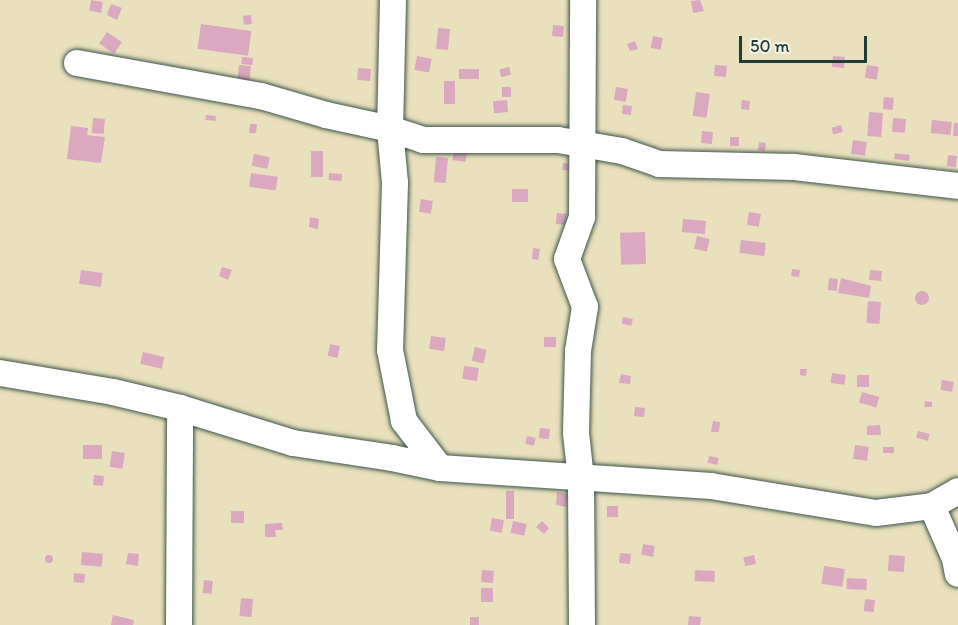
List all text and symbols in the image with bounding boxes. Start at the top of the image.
scale bar [742,24,870,62]
text: 50 m [750,35,790,57]

